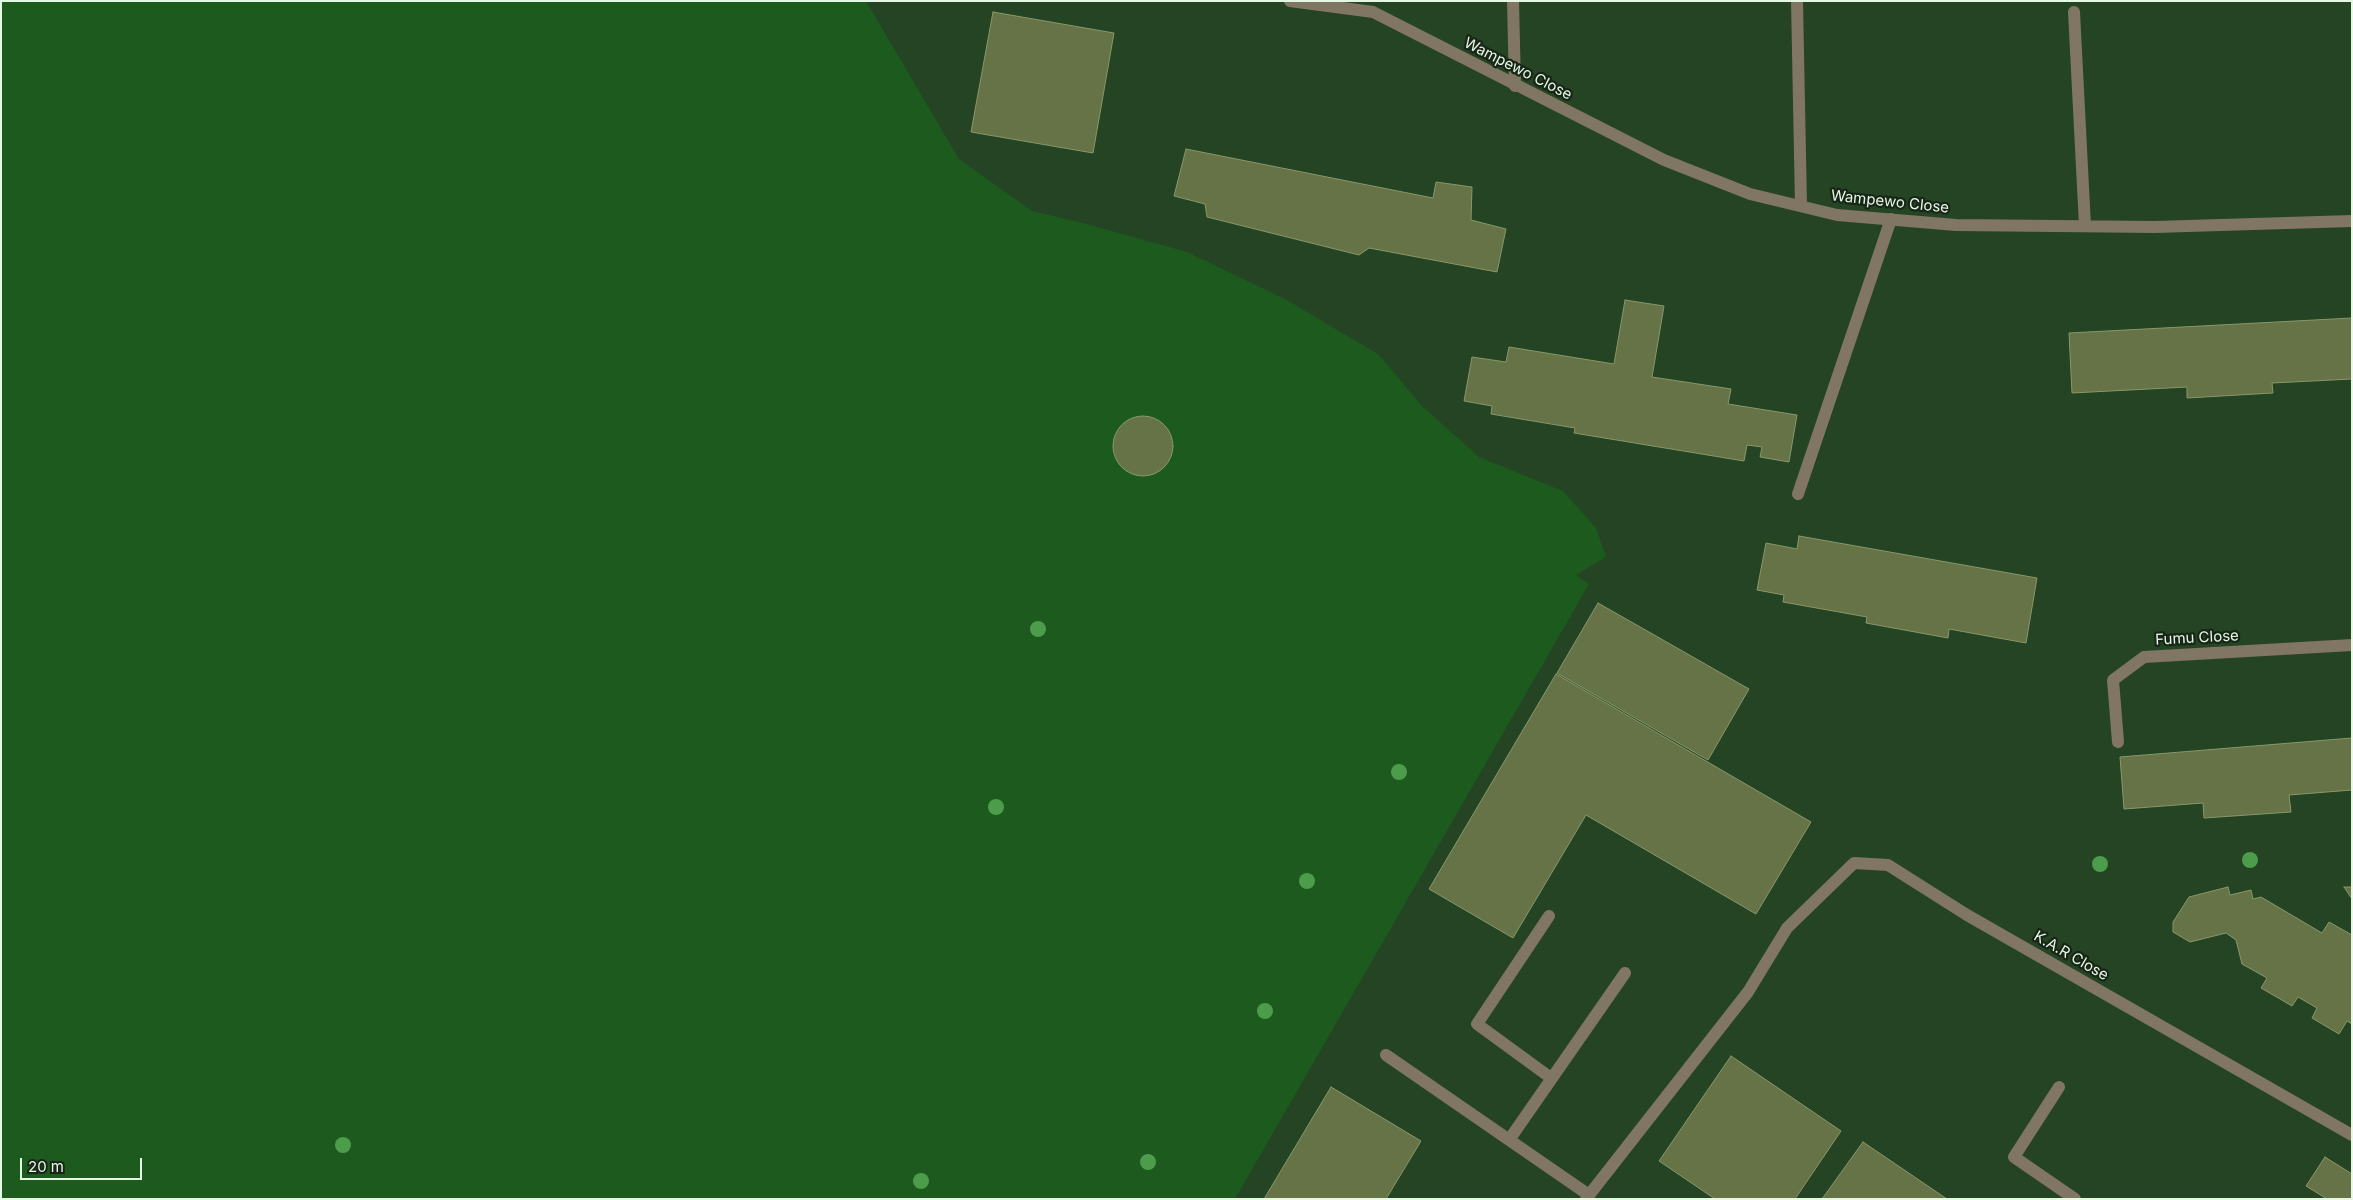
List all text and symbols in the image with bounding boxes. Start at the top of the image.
street label: Wampewo Close [1461,34,1575,104]
street label: Wampewo Close [1830,187,1950,217]
street label: Fumu Close [2155,627,2239,649]
street label: K.A.R Close [2030,927,2112,985]
scale bar [22,1148,145,1180]
text: 20 m [28,1157,64,1176]

